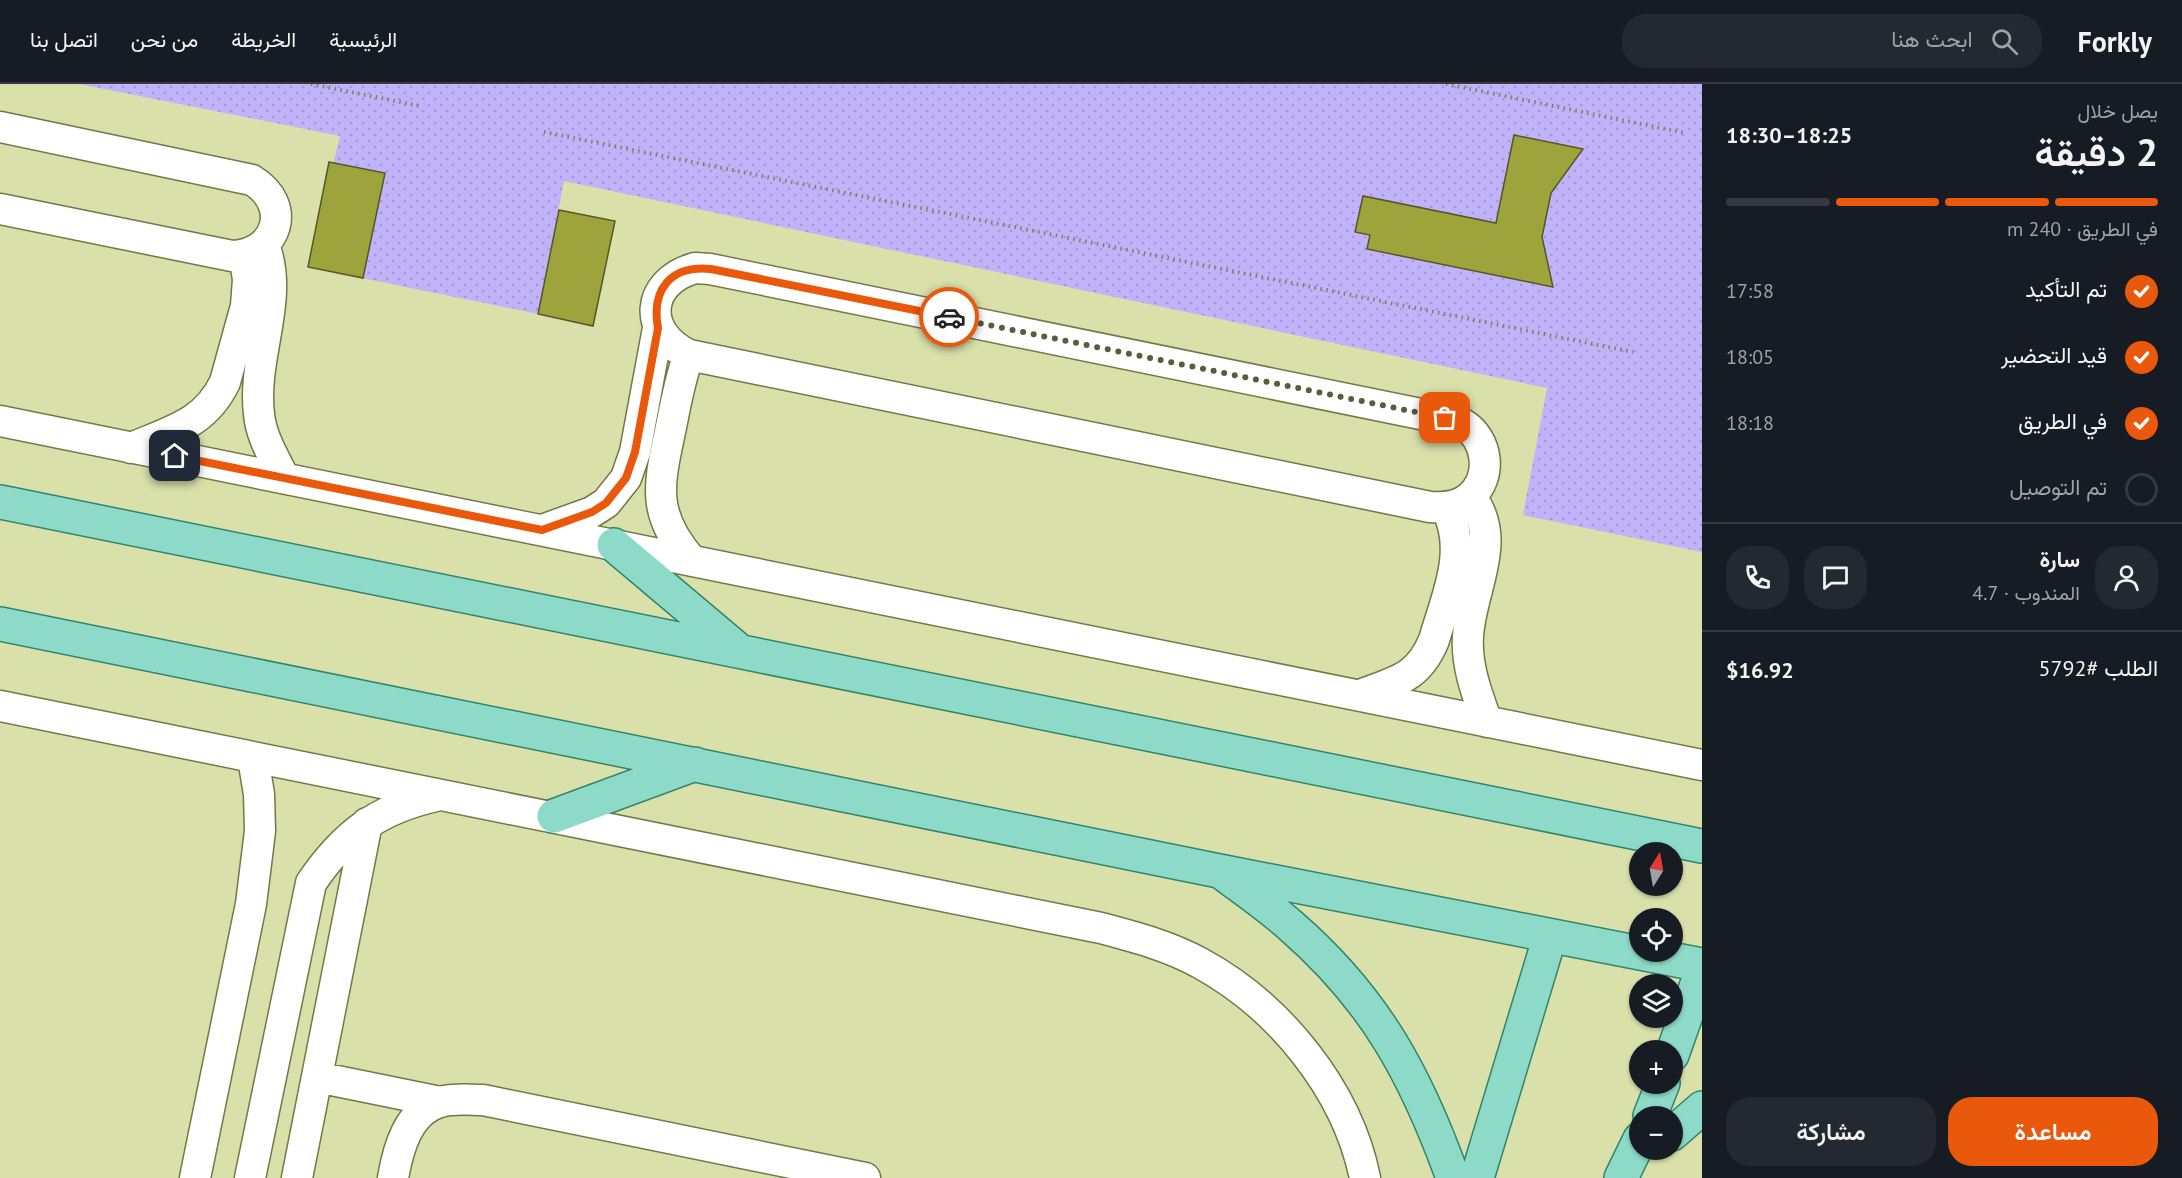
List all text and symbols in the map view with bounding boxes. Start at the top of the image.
search box [1622,14,2042,68]
text: Forkly [2078,23,2152,60]
text: ابحث هنا [1891,25,1973,53]
icon: search [1988,25,2021,58]
text: اتصل بنا [30,26,98,53]
text: من نحن [131,26,198,53]
text: الخريطة [231,26,296,53]
text: الرئيسية [329,26,397,53]
text: يصل خلال [2078,98,2158,124]
text: 18:25–18:30 [1726,121,1852,149]
text: 2 دقيقة [2034,126,2158,177]
text: في الطريق · 240 m [2007,216,2158,242]
text: تم التأكيد [2025,275,2107,303]
icon: check [2125,275,2158,308]
text: 17:58 [1726,278,1774,304]
courier [919,287,979,347]
icon: car [933,301,966,334]
text: قيد التحضير [2001,341,2107,369]
icon: check [2125,341,2158,374]
text: 18:05 [1726,344,1774,370]
pin [1419,392,1470,443]
icon: bag [1428,401,1461,434]
text: في الطريق [2018,407,2107,435]
icon: check [2125,407,2158,440]
text: 18:18 [1726,410,1774,436]
pin [149,430,200,481]
icon: home [158,439,191,472]
text: تم التوصيل [2009,473,2107,501]
text: سارة [2039,545,2080,573]
button: phone [1726,546,1789,609]
button: chat [1804,546,1867,609]
button: person [2095,546,2158,609]
text: المندوب · 4.7 [1972,580,2080,606]
text: الطلب #5792 [2038,654,2158,682]
text: $16.92 [1726,656,1794,684]
north arrow [1629,842,1683,896]
map controls [1629,842,1683,1160]
button: locate [1629,908,1683,962]
button: layers [1629,974,1683,1028]
button: + [1629,1040,1683,1094]
button: مشاركة [1726,1097,1936,1166]
button: مساعدة [1948,1097,2158,1166]
button: − [1629,1106,1683,1160]

